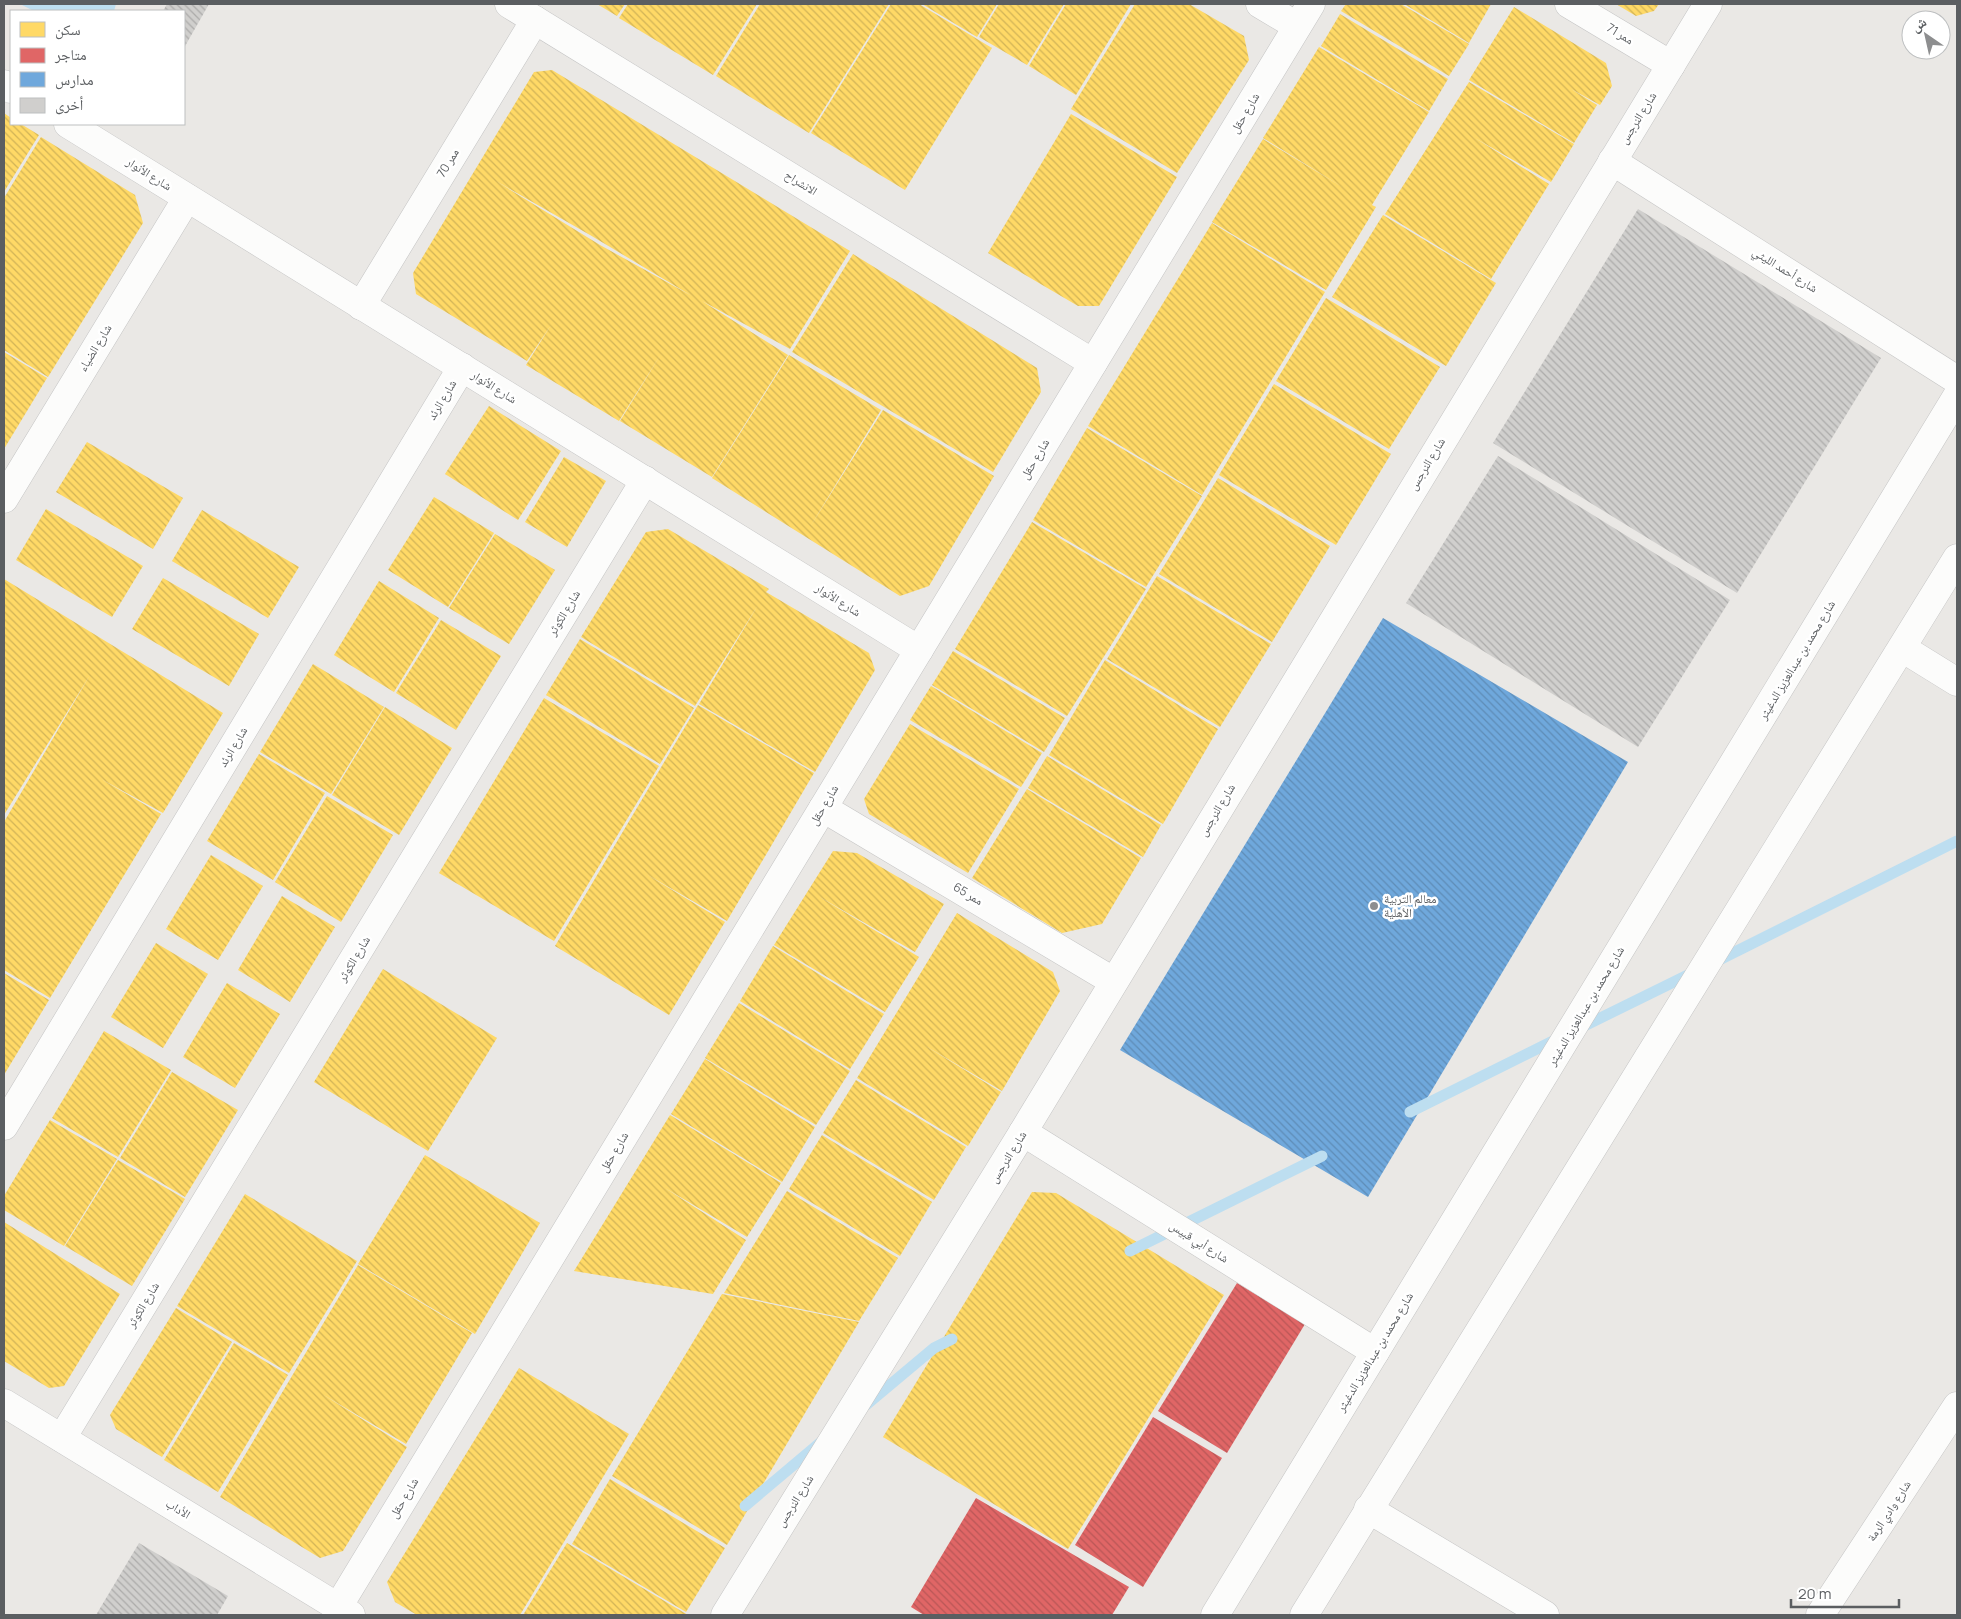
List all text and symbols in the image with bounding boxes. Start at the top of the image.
legend [10,10,185,125]
north arrow [1901,10,1951,60]
text: ش [1907,12,1930,36]
text: سكن [55,19,81,40]
street label: ممر 71 [1604,19,1637,48]
text: متاجر [54,44,87,65]
text: مدارس [55,69,94,90]
street label: شارع النرجس [1615,88,1660,147]
street label: شارع حقل [1226,89,1263,136]
text: أخرى [55,94,84,115]
street label: ممر 70 [432,145,463,180]
street label: شارع الأنوار [122,152,175,194]
street label: الانشراح [782,166,821,199]
street label: شارع أحمد الليثي [1748,243,1821,298]
street label: شارع الضياء [74,321,115,375]
street label: شارع الأنوار [467,365,520,407]
street label: شارع الرئد [423,376,460,423]
street label: شارع النرجس [1404,434,1449,493]
street label: شارع حقل [1016,435,1053,482]
street label: شارع الأنوار [811,578,864,620]
street label: شارع الكوثر [543,587,584,640]
street label: شارع محمد بن عبدالعزيز الدغيثر [1754,597,1839,724]
street label: شارع الرئد [214,723,251,770]
street label: شارع النرجس [1194,780,1239,839]
street label: شارع حقل [805,781,842,828]
street label: ممر 65 [950,878,986,909]
place label: معالم التربية الأهلية [1384,890,1436,921]
marker: معالم التربية الأهلية [1368,900,1380,912]
street label: شارع الكوثر [333,933,374,986]
street label: شارع محمد بن عبدالعزيز الدغيثر [1543,943,1628,1070]
street label: شارع النرجس [985,1127,1030,1186]
street label: شارع حقل [595,1128,632,1175]
street label: شارع أبي قبيس [1165,1217,1232,1268]
street label: شارع الكوثر [122,1279,163,1332]
street label: شارع محمد بن عبدالعزيز الدغيثر [1332,1289,1417,1416]
street label: شارع النرجس [772,1471,817,1530]
street label: شارع حقل [385,1474,422,1521]
street label: شارع وادي الرمة [1862,1477,1916,1546]
street label: الأداب [163,1495,194,1523]
scale bar [1791,1576,1898,1608]
text: 20 m [1798,1583,1831,1604]

